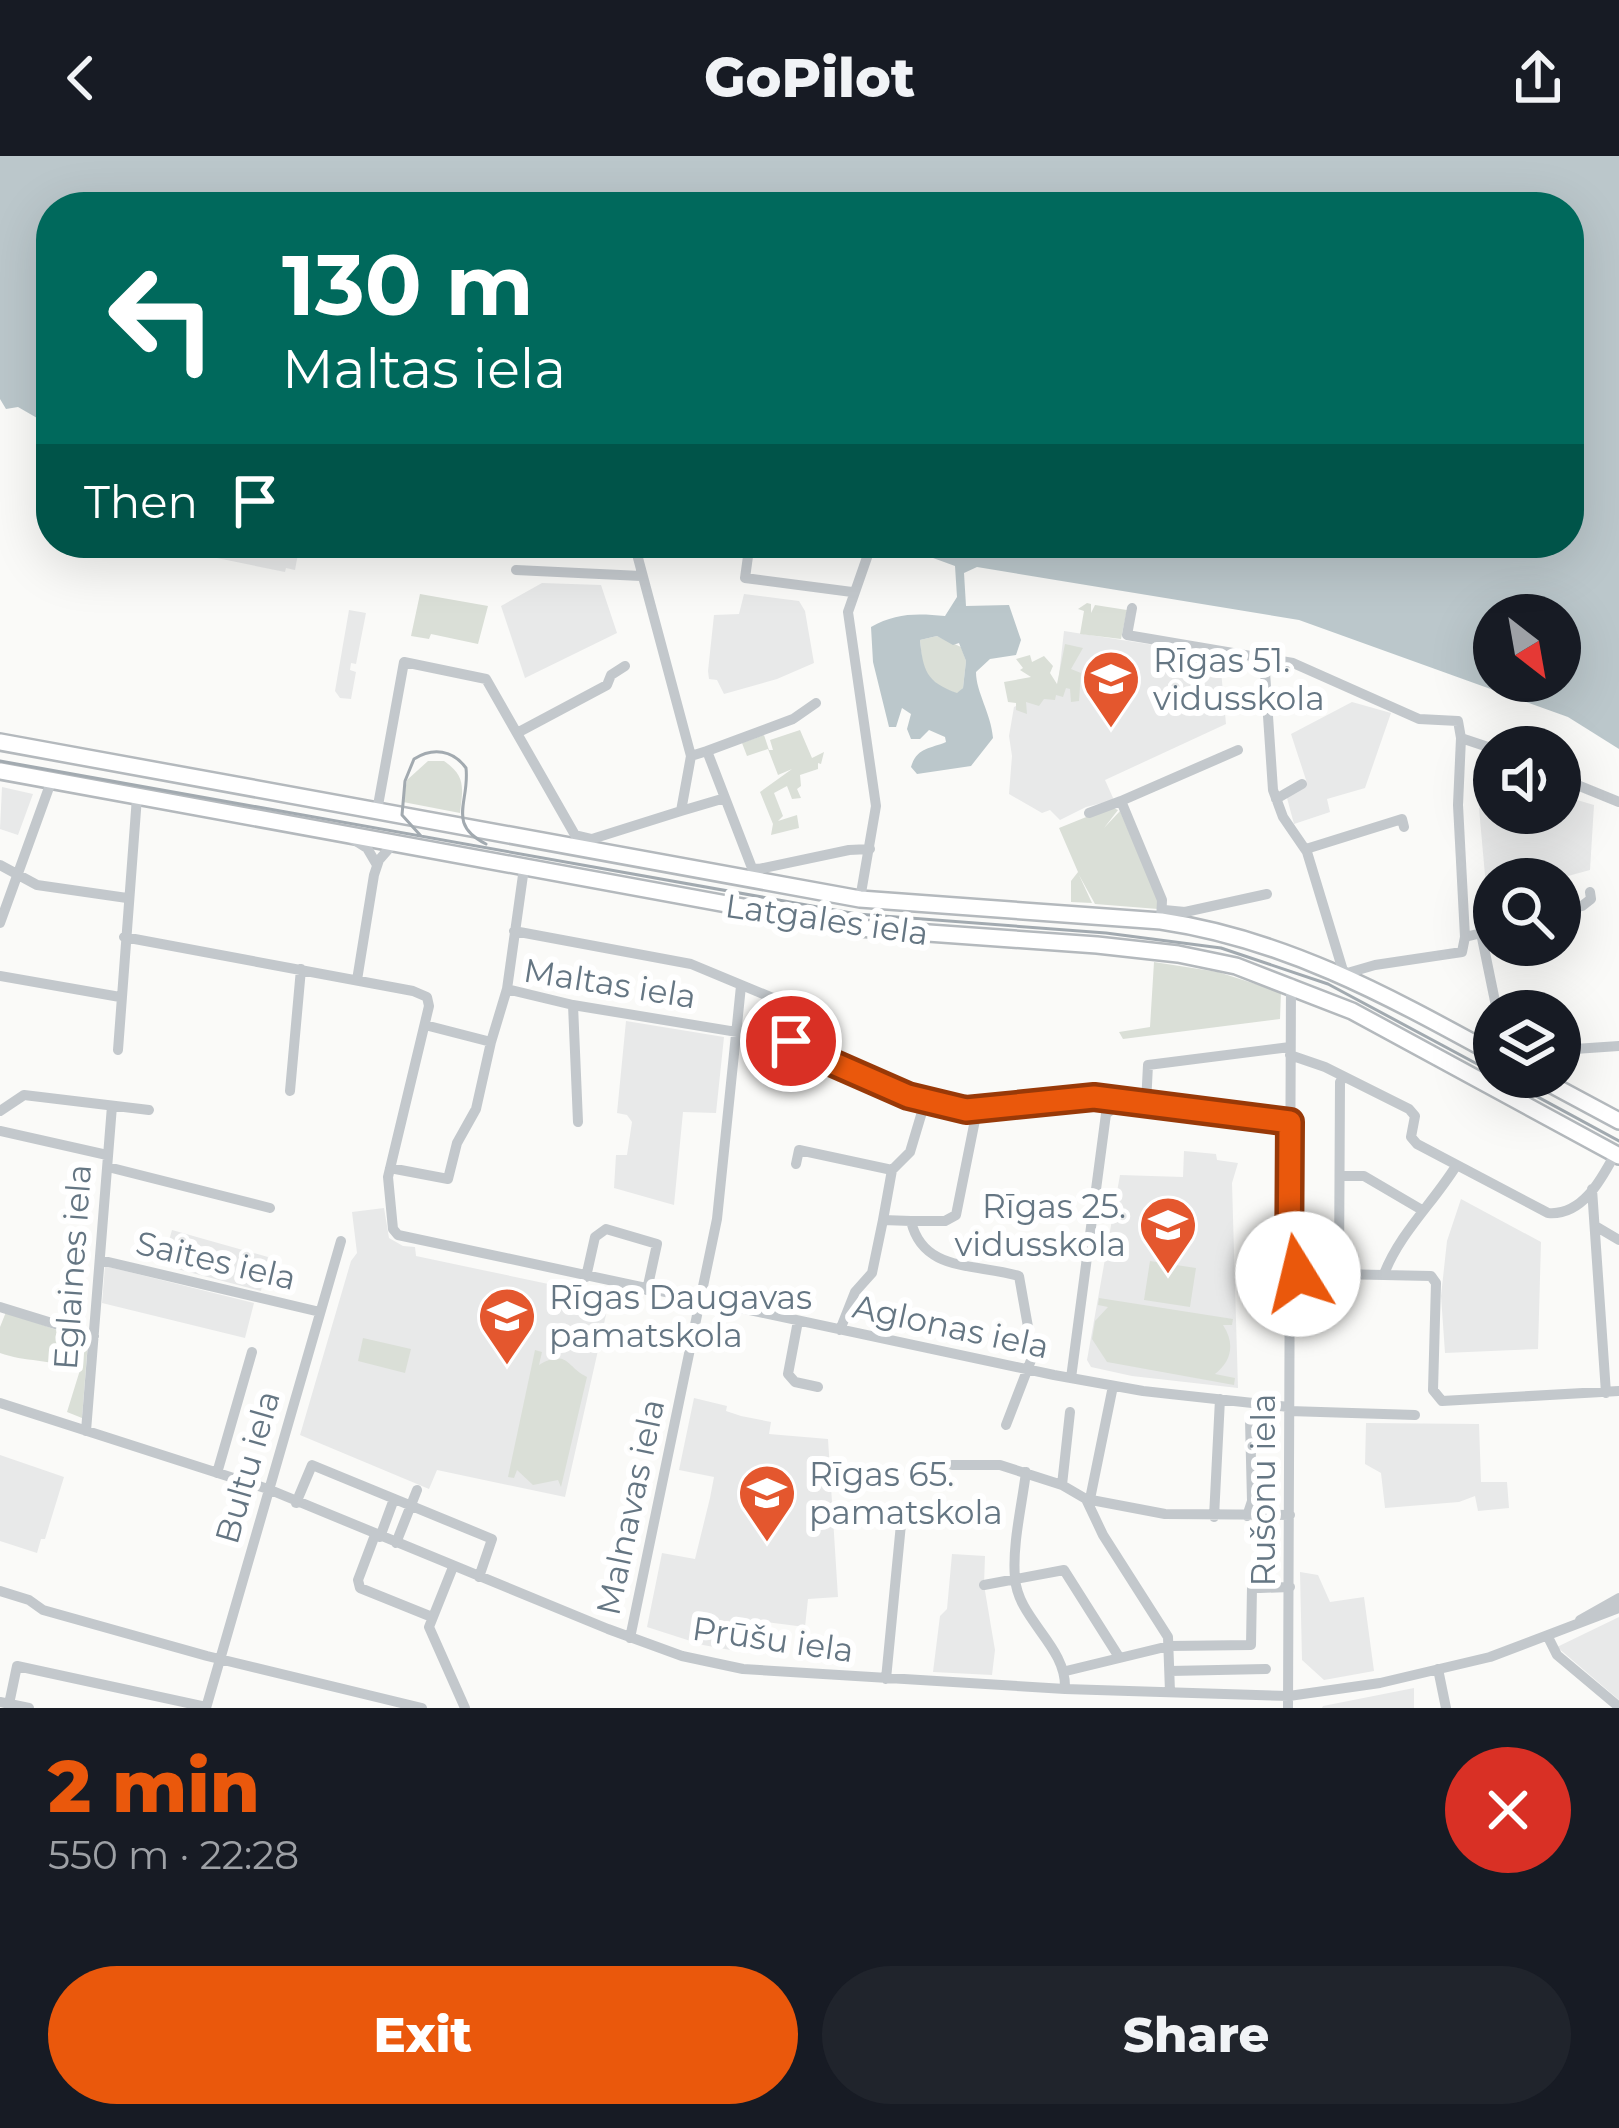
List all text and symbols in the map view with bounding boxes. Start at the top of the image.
icon: back [48,45,114,111]
text: GoPilot [704,45,915,111]
icon: share [1505,45,1571,111]
text: 130 m [282,234,534,336]
icon: left [84,240,240,396]
text: Maltas iela [282,336,566,402]
icon: arrive [222,468,288,534]
text: Then [84,474,198,529]
north arrow [1473,594,1581,702]
map controls [1473,594,1581,1098]
place label: Rīgas 51. vidusskola [1153,640,1325,718]
school or university icon: Rīgas 51. vidusskola [1080,648,1142,730]
button: sound [1473,726,1581,834]
button: search [1473,858,1581,966]
street label: Latgales iela [723,885,931,953]
street label: Maltas iela [521,950,699,1016]
pin [740,990,842,1092]
button: layers [1473,990,1581,1098]
icon: arrive [758,1008,824,1074]
street label: Eglaines iela [45,1163,99,1371]
place label: Rīgas 25. vidusskola [954,1186,1126,1264]
school or university icon: Rīgas 25. vidusskola [1137,1194,1199,1276]
position arrow [1235,1211,1361,1337]
street label: Saites iela [132,1222,300,1298]
place label: Rīgas Daugavas pamatskola [549,1277,812,1355]
school or university icon: Rīgas Daugavas pamatskola [476,1285,538,1367]
street label: Aglonas iela [849,1286,1053,1366]
street label: Bultu iela [206,1386,288,1548]
street label: Rušonu iela [1243,1393,1283,1587]
street label: Malnavas iela [588,1395,672,1619]
place label: Rīgas 65. pamatskola [809,1454,1003,1532]
school or university icon: Rīgas 65. pamatskola [736,1462,798,1544]
street label: Prūšu iela [690,1608,856,1670]
text: 2 min [48,1742,260,1830]
button: close [1445,1747,1571,1873]
text: 550 m · 22:28 [48,1831,299,1879]
button: Exit [48,1966,798,2104]
button: Share [822,1966,1571,2104]

